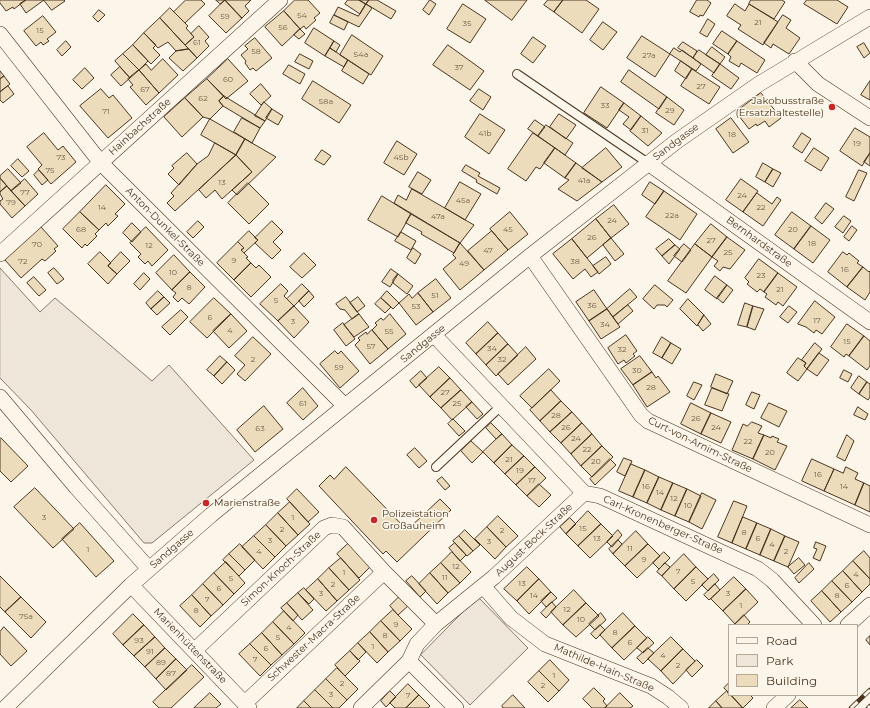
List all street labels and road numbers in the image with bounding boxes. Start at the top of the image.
street label: Hainbachstraße [106,96,174,158]
street label: Sandgasse [651,121,701,163]
street label: Anton-Dunkel-Straße [123,185,207,269]
street label: Bernhardstraße [724,214,794,270]
street label: Sandgasse [398,322,448,366]
street label: Curt-von-Arnim-Straße [646,414,754,476]
street label: Carl-Kronenberger-Straße [601,493,725,557]
street label: August-Bock-Straße [493,501,575,579]
street label: Sandgasse [148,527,196,571]
street label: Simon-Knoch-Straße [239,529,323,609]
street label: Schwester-Macra-Straße [265,592,363,684]
street label: Marienhüttenstraße [151,606,229,686]
street label: Mathilde-Hain-Straße [552,641,656,695]

